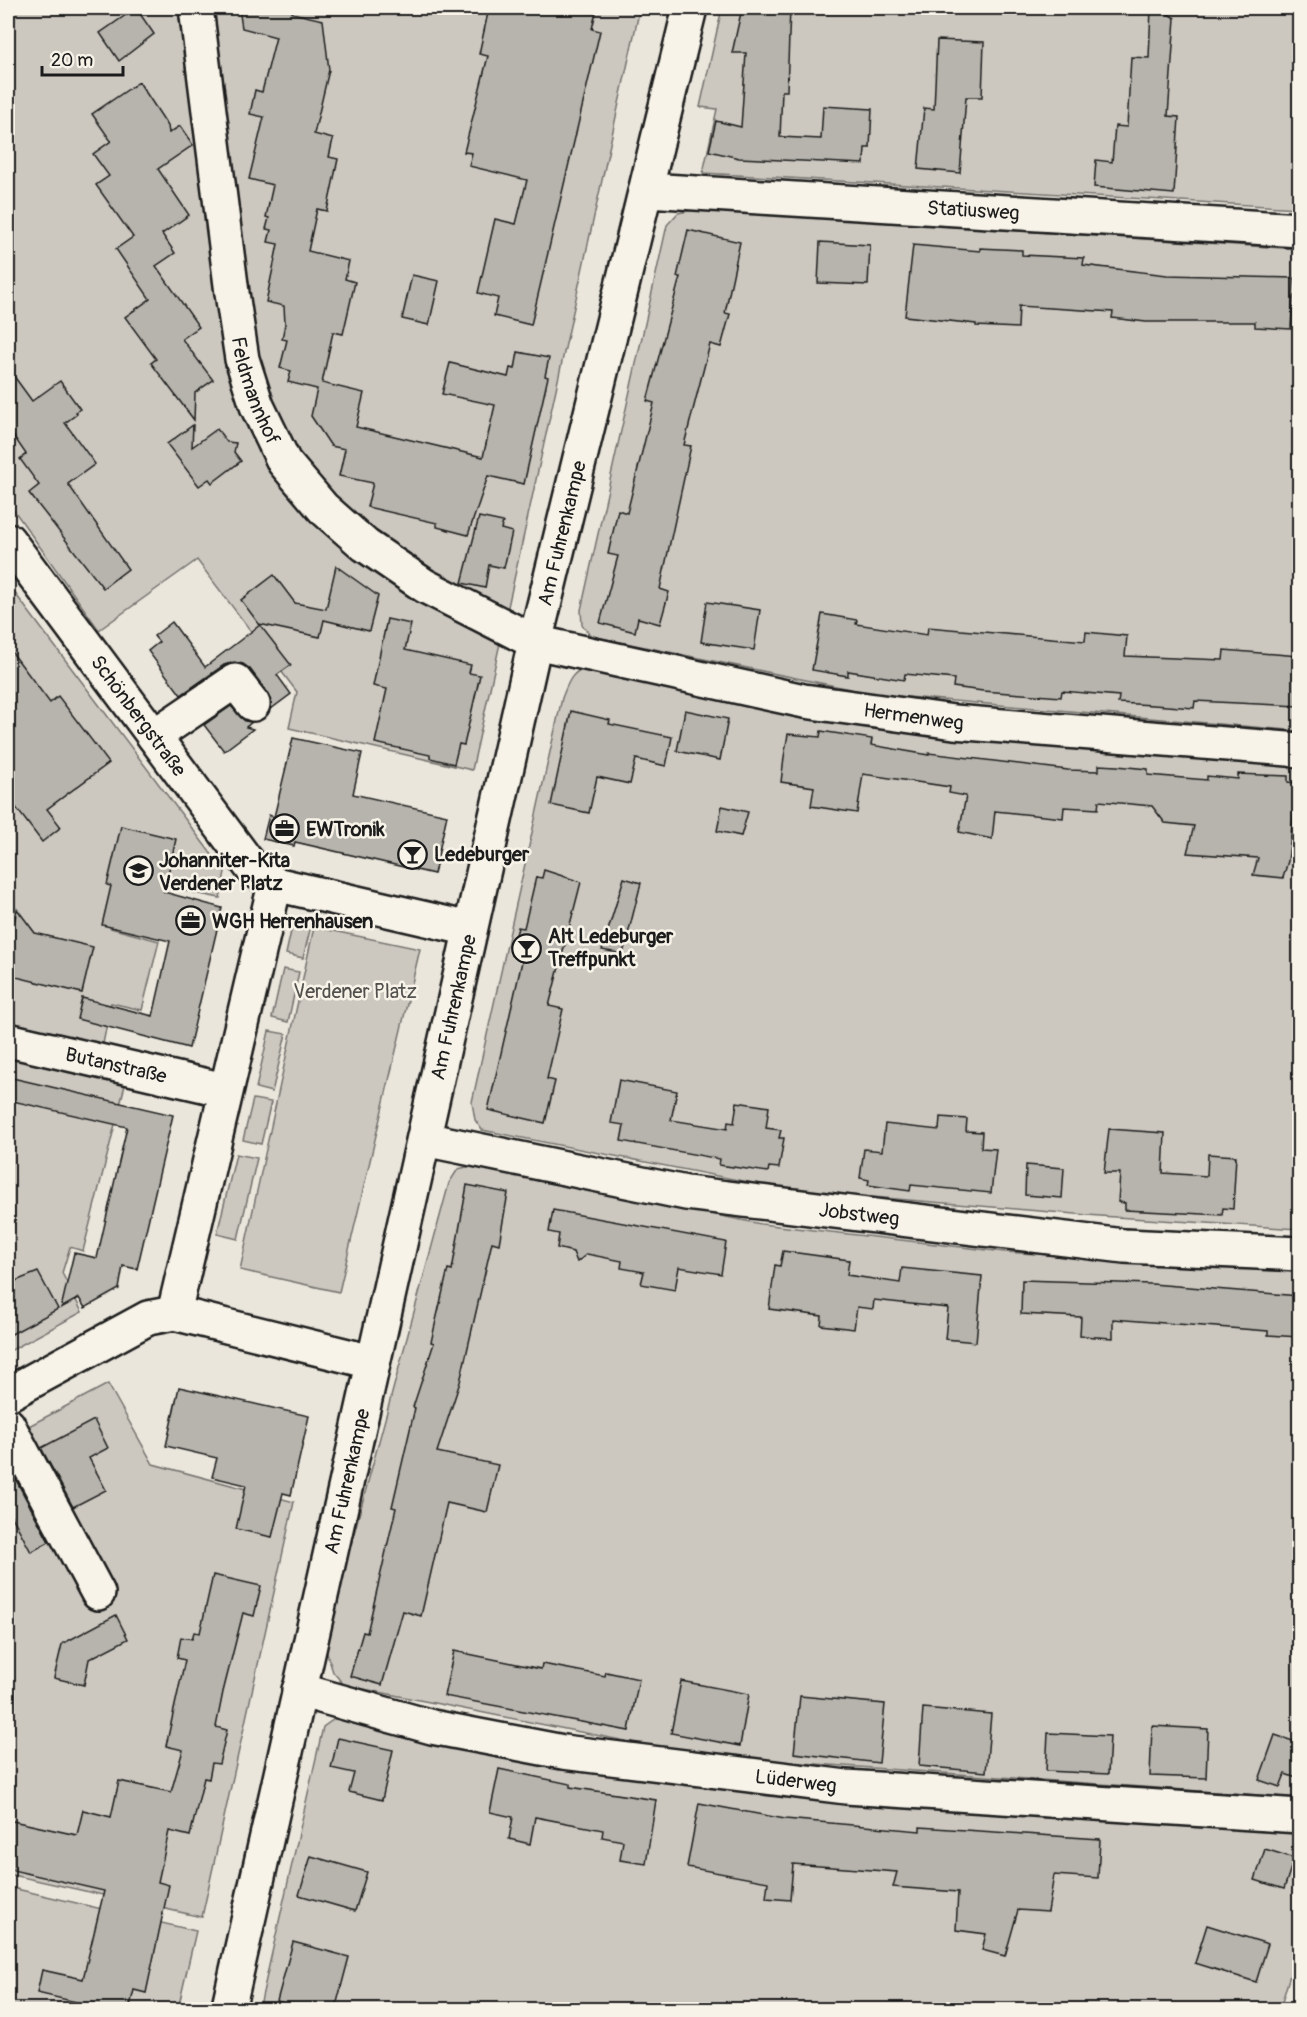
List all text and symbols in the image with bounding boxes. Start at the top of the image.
scale bar [42,39,123,77]
text: 20 m [51,49,93,72]
street label: Statiusweg [926,195,1020,225]
street label: Feldmannhof [226,335,286,449]
street label: Am Fuhrenkampe [532,458,591,608]
street label: Schönbergstraße [86,650,192,781]
street label: Hermenweg [862,697,965,735]
office icon: EWTronik [269,813,301,845]
place label: EWTronik [306,817,385,842]
bar icon: Ledeburger [397,838,429,870]
place label: Ledeburger [434,842,530,867]
place label: Johanniter-Kita Verdener Platz [159,848,290,896]
school or university icon: Johanniter-Kita Verdener Platz [122,855,154,887]
office icon: WGH Herrenhausen [175,905,207,937]
place label: WGH Herrenhausen [212,909,373,934]
place label: Alt Ledeburger Treffpunkt [547,924,674,972]
street label: Am Fuhrenkampe [425,932,482,1082]
bar icon: Alt Ledeburger Treffpunkt [511,932,543,964]
park label: Verdener Platz [293,979,417,1004]
street label: Butanstraße [63,1041,169,1089]
street label: Jobstweg [818,1197,901,1231]
street label: Am Fuhrenkampe [318,1406,375,1556]
street label: Lüderweg [754,1763,838,1798]

